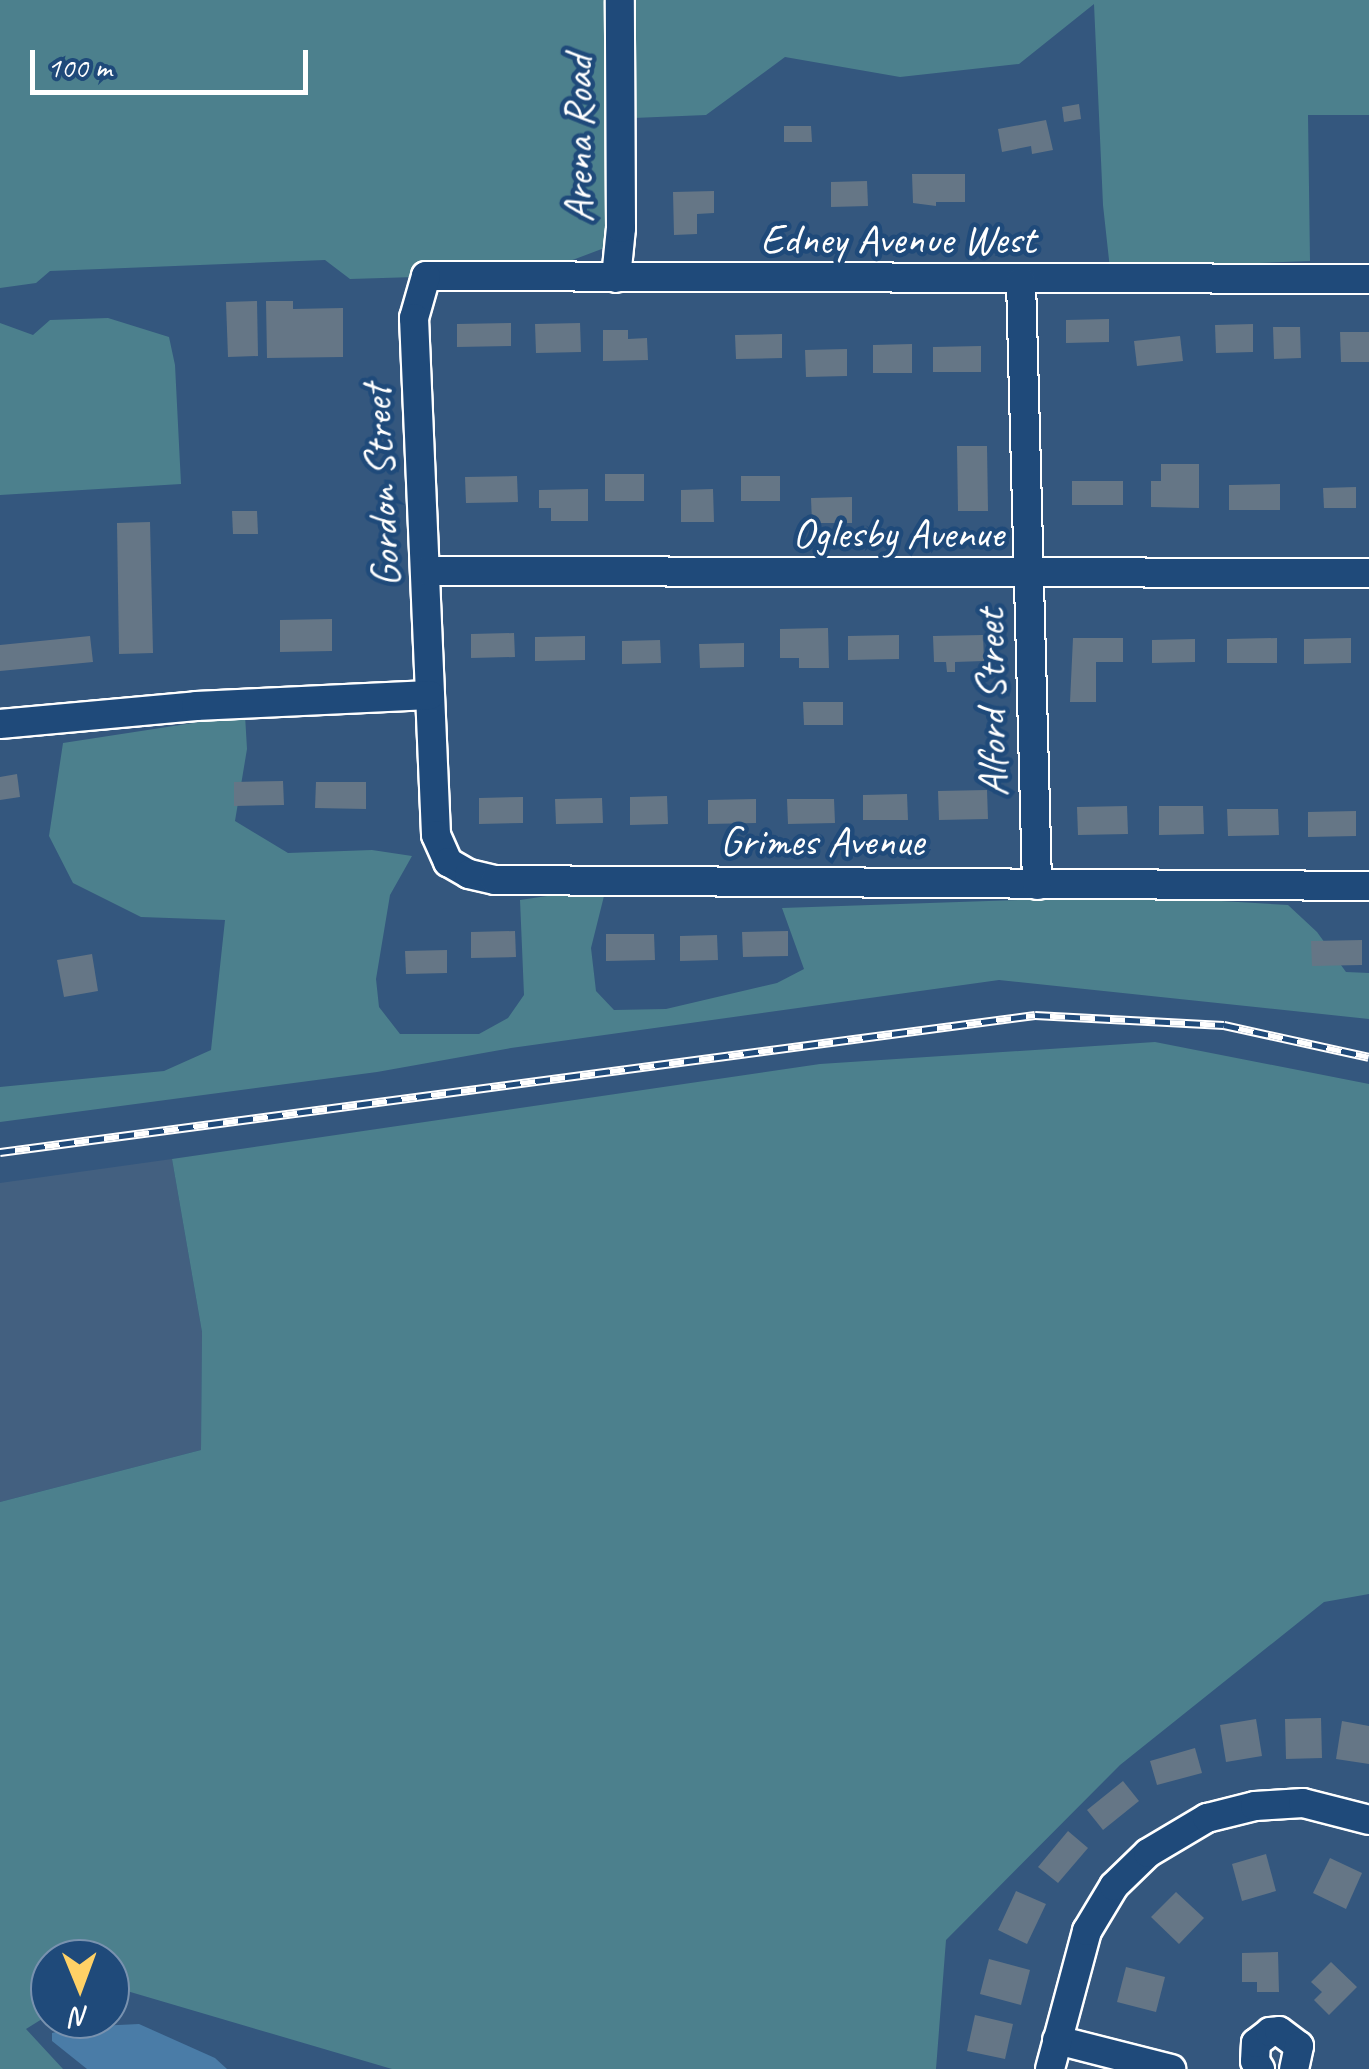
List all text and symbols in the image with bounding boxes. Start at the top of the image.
scale bar [35,30,312,92]
text: 100 m [47,48,112,86]
street label: Arena Road [554,56,604,222]
street label: Edney Avenue West [761,215,1035,265]
street label: Gordon Street [352,384,412,588]
street label: Oglesby Avenue [793,509,1003,559]
street label: Alford Street [965,608,1019,798]
street label: Grimes Avenue [720,817,924,867]
north arrow [30,1939,130,2039]
text: N [72,2000,89,2035]

